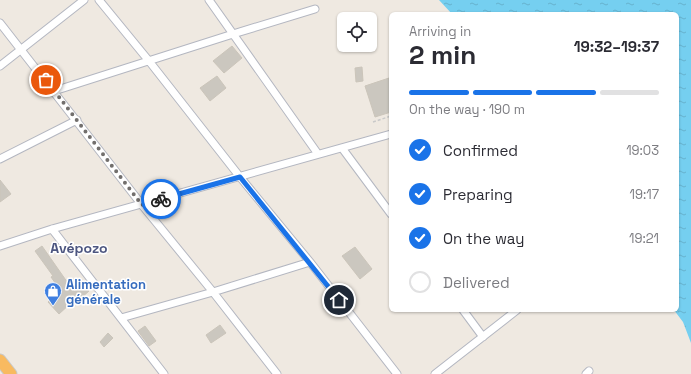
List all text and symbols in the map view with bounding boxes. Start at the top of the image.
map controls [337,12,377,52]
button: locate [337,12,377,52]
text: Arriving in [409,23,471,40]
text: 19:32–19:37 [574,37,659,56]
text: 2 min [409,38,476,72]
pin [29,63,63,97]
icon: bag [35,69,57,91]
text: On the way · 190 m [409,101,525,118]
icon: check [409,139,431,161]
text: Confirmed [443,141,518,160]
text: 19:03 [626,142,659,159]
courier [141,179,181,219]
icon: check [409,183,431,205]
text: Preparing [443,185,513,204]
text: 19:17 [630,186,659,203]
icon: bike [150,188,172,210]
icon: check [409,227,431,249]
text: On the way [443,229,524,248]
text: 19:21 [629,230,659,247]
district label: Avépozo [50,239,108,257]
text: Delivered [443,273,510,292]
place label: Alimentation générale [66,276,146,308]
shop icon: Alimentation générale [43,281,63,306]
pin [322,283,356,317]
icon: home [328,289,350,311]

